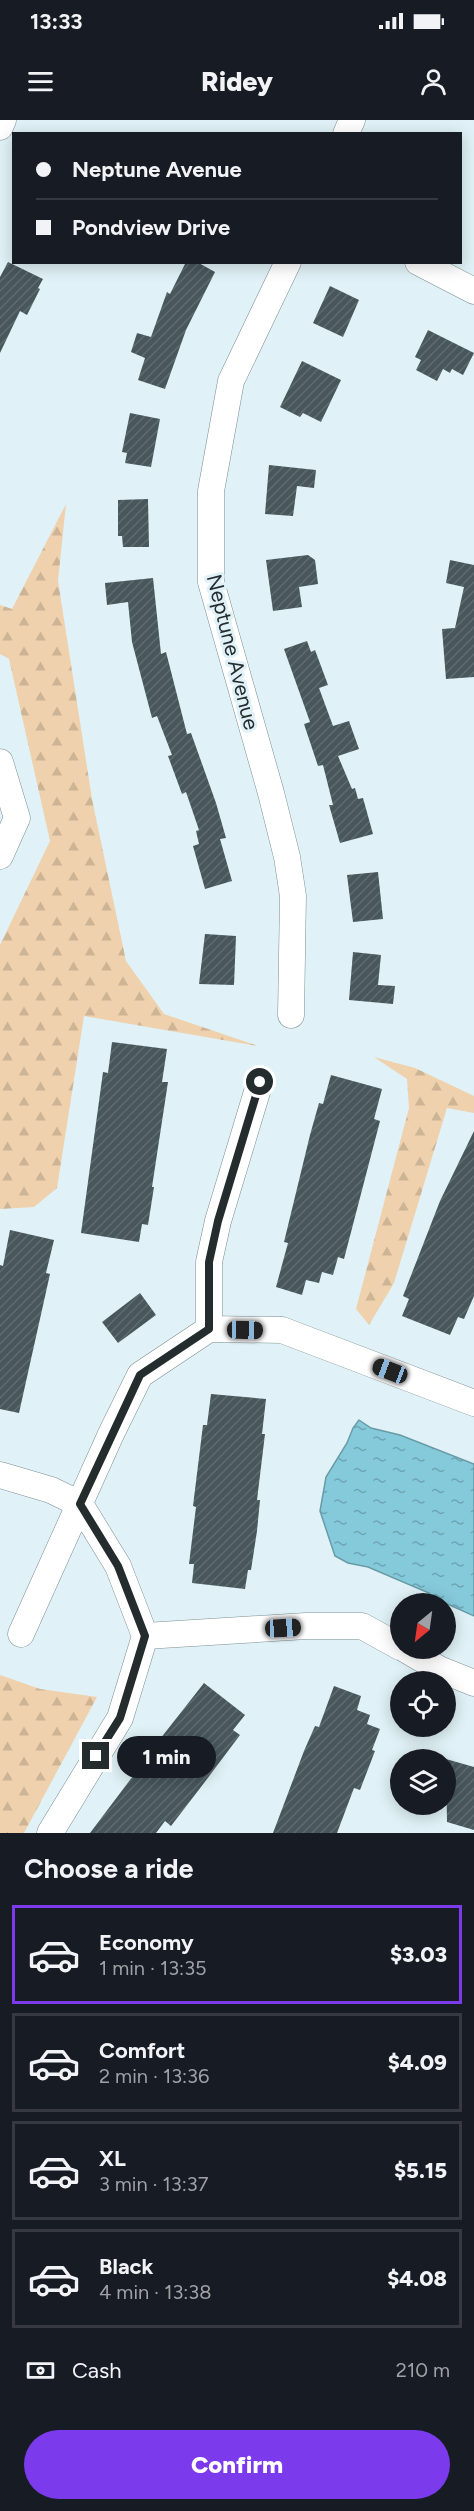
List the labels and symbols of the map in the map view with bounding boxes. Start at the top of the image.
street label: Neptune Avenue [202,572,264,732]
route start [246,1068,273,1095]
car [227,1321,263,1339]
car [370,1356,410,1386]
north arrow [390,1593,456,1659]
car [265,1618,301,1638]
callout: 1 min [117,1735,216,1777]
route end [82,1742,109,1769]

